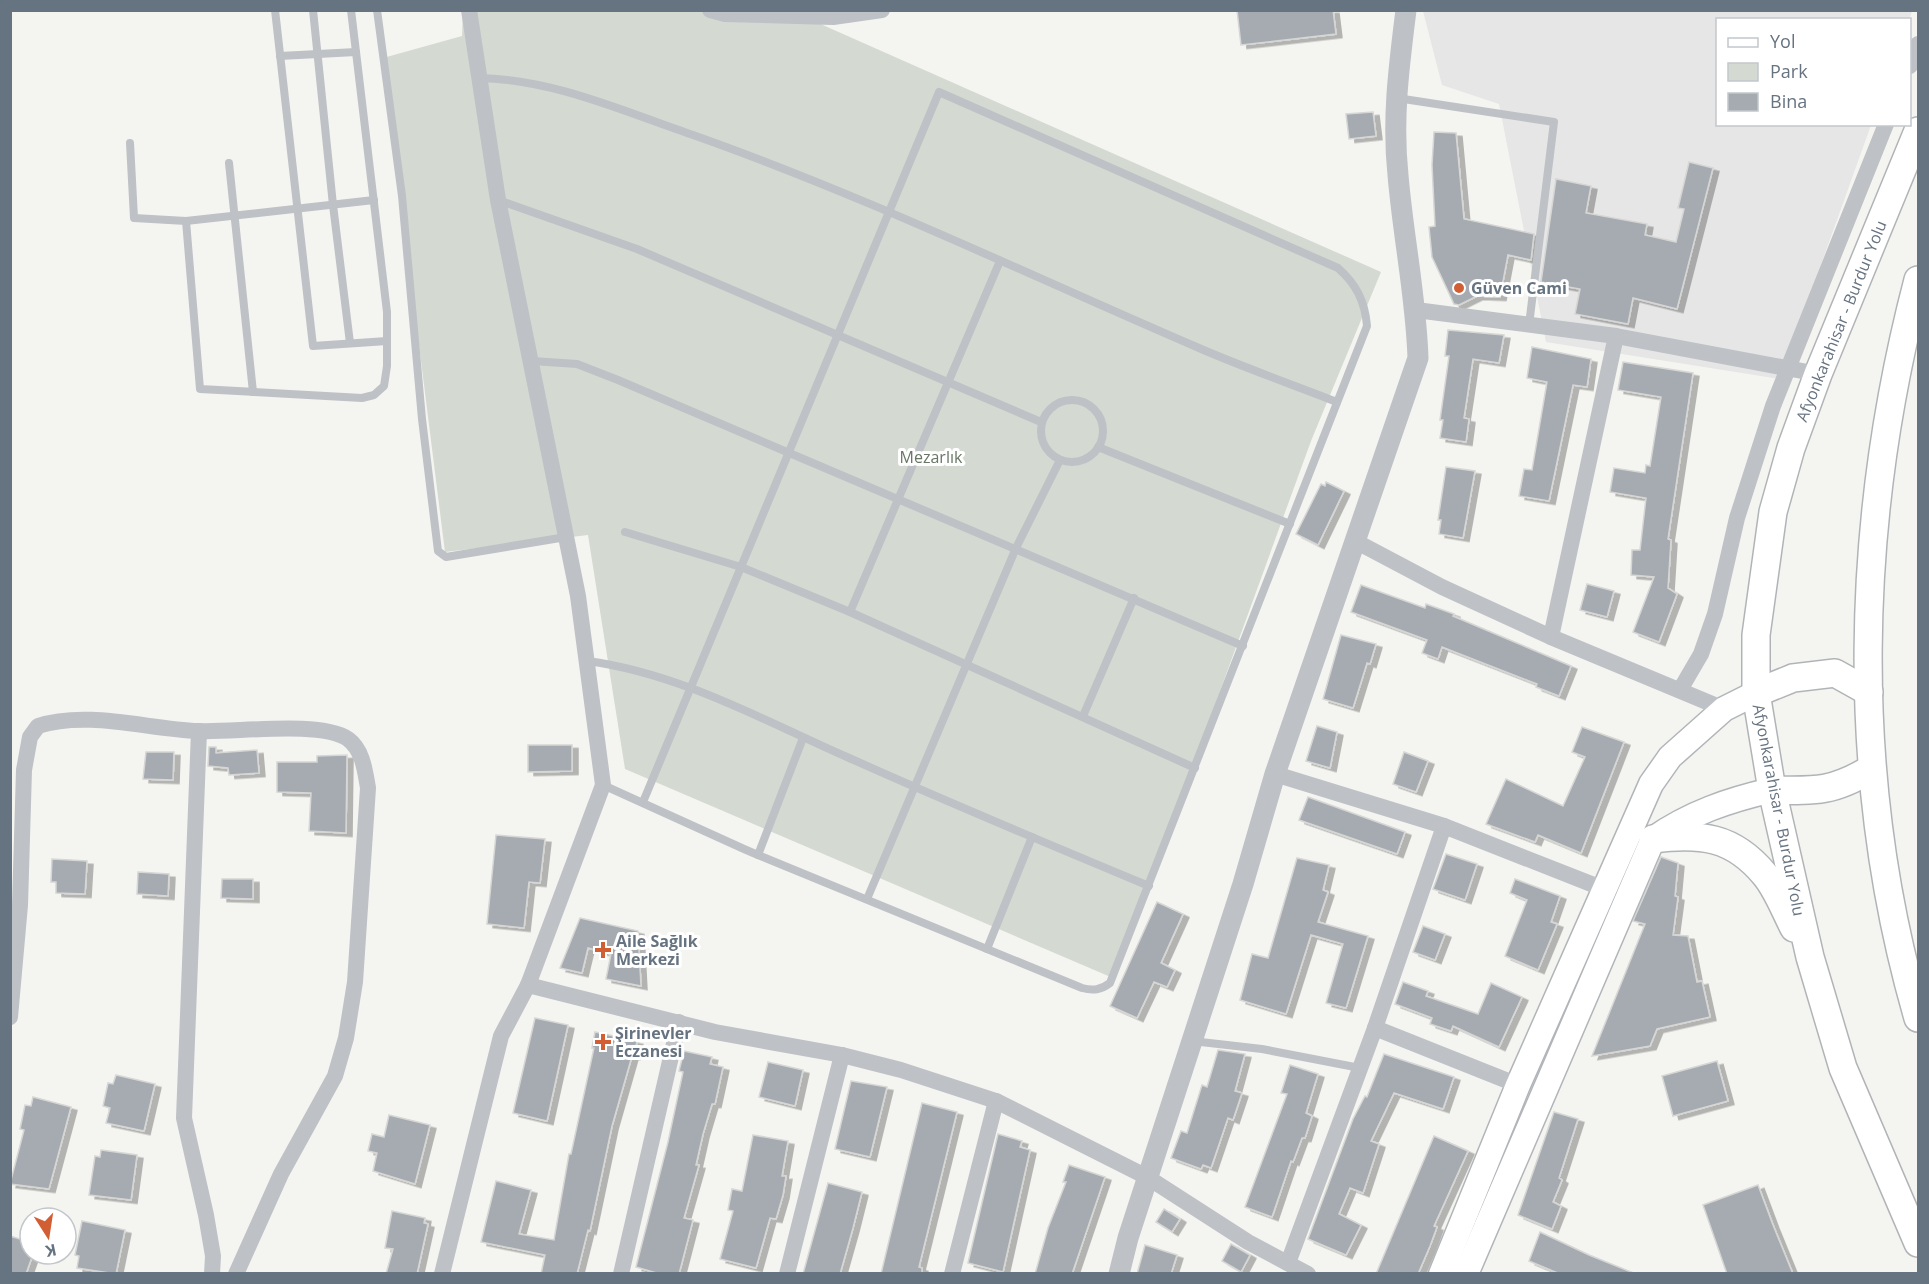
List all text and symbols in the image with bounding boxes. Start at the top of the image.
legend [1716,18,1911,126]
text: Yol [1770,29,1795,53]
text: Park [1770,59,1808,83]
text: Bina [1770,89,1807,113]
street label: Afyonkarahisar - Burdur Yolu [1790,217,1892,425]
place label: Güven Cami [1471,277,1567,299]
marker: Güven Cami [1452,281,1466,295]
park label: Mezarlık [900,446,963,468]
street label: Afyonkarahisar - Burdur Yolu [1748,702,1810,918]
place label: Aile Sağlık Merkezi [616,930,698,970]
marker: Aile Sağlık Merkezi [594,941,612,959]
place label: Şirinevler Eczanesi [615,1022,692,1062]
marker: Şirinevler Eczanesi [596,1035,610,1049]
north arrow [18,1206,78,1266]
text: K [43,1239,59,1263]

